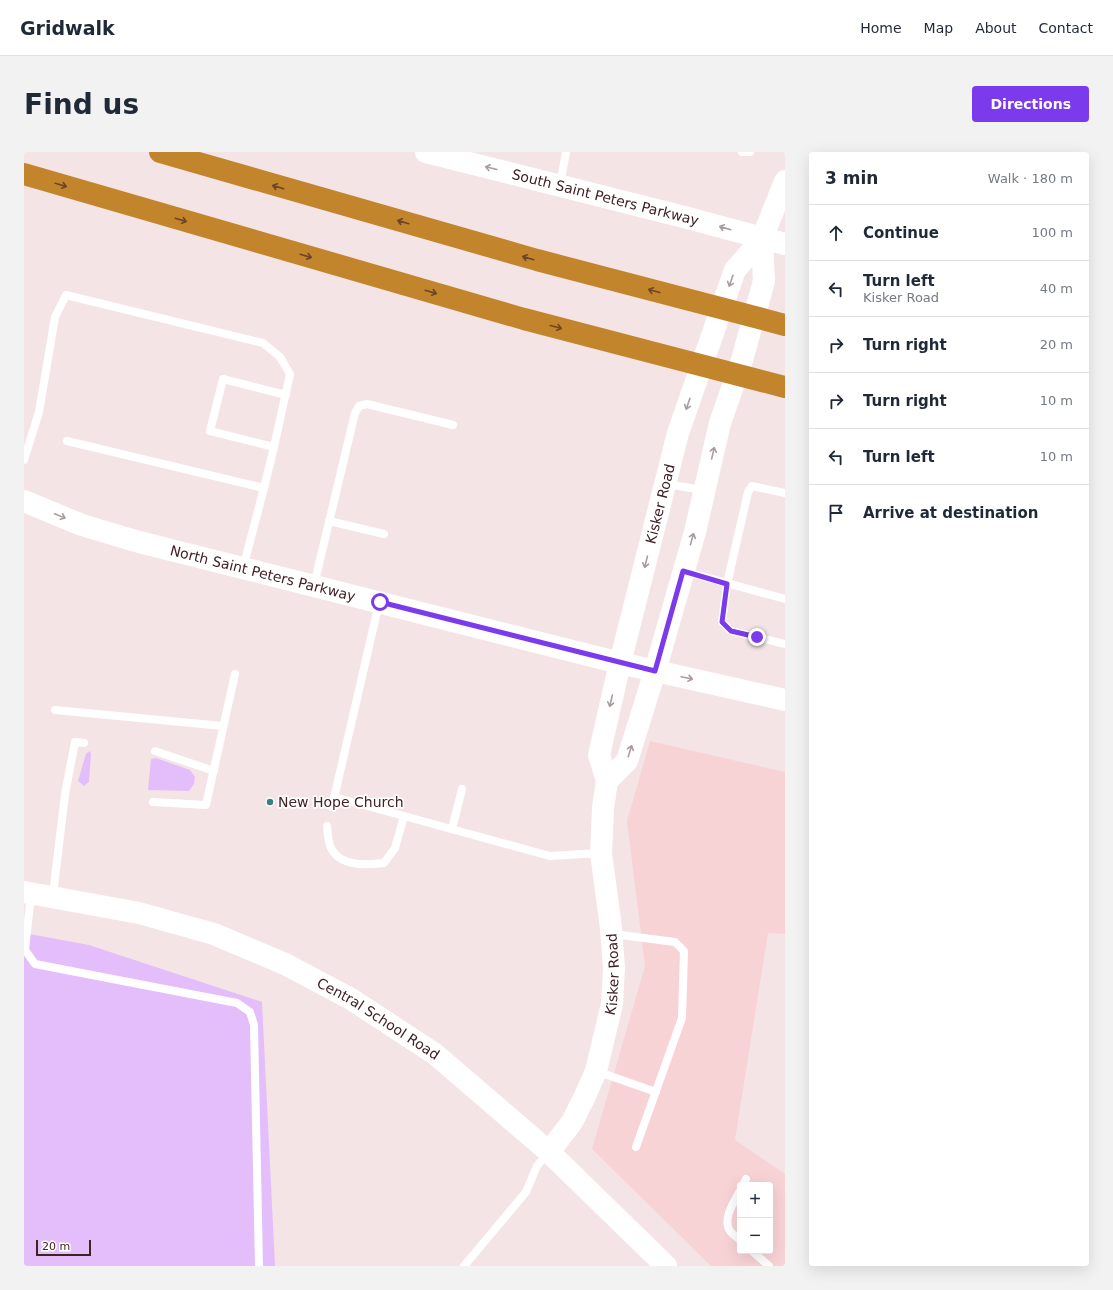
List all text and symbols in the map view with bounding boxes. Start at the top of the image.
text: Gridwalk [20,17,115,39]
text: Home [860,20,902,36]
text: Map [924,20,953,36]
text: About [975,20,1017,36]
text: Contact [1039,20,1093,36]
button: Directions [972,86,1089,122]
text: Find us [24,88,139,121]
one-way arrow [484,164,497,172]
street label: South Saint Peters Parkway [510,166,701,229]
text: 3 min [825,168,878,188]
text: Walk · 180 m [988,171,1073,186]
one-way arrow [55,182,68,189]
one-way arrow [272,183,285,190]
one-way arrow [174,217,187,224]
one-way arrow [397,218,410,226]
icon: ahead [825,222,847,244]
one-way arrow [719,224,732,231]
text: Continue [863,224,939,242]
text: 100 m [1031,225,1073,240]
one-way arrow [299,253,312,261]
one-way arrow [522,254,535,261]
text: Turn left [863,272,935,290]
one-way arrow [727,275,735,287]
icon: left [825,278,847,300]
text: 40 m [1040,281,1073,296]
one-way arrow [647,287,660,294]
one-way arrow [424,289,437,296]
text: Kisker Road [863,290,939,305]
one-way arrow [549,324,562,332]
icon: right [825,334,847,356]
text: Turn right [863,336,947,354]
text: 20 m [1040,337,1073,352]
icon: right [825,390,847,412]
text: Turn right [863,392,947,410]
text: 10 m [1040,393,1073,408]
one-way arrow [684,397,692,409]
icon: left [825,446,847,468]
one-way arrow [710,447,717,460]
text: Turn left [863,448,935,466]
text: 10 m [1040,449,1073,464]
street label: Kisker Road [642,462,678,546]
icon: arrive [825,502,847,524]
text: Arrive at destination [863,504,1038,522]
one-way arrow [53,513,65,520]
one-way arrow [689,533,696,546]
street label: North Saint Peters Parkway [168,542,357,604]
one-way arrow [641,555,649,568]
route start [371,593,389,611]
route end [748,628,766,646]
one-way arrow [680,675,693,683]
one-way arrow [607,694,615,707]
one-way arrow [627,745,634,758]
place label: New Hope Church [278,794,404,810]
marker: New Hope Church [265,797,275,807]
street label: Kisker Road [602,933,622,1017]
street label: Central School Road [314,974,443,1063]
map controls [737,1182,773,1254]
button: + [737,1182,773,1218]
button: − [737,1218,773,1254]
scale bar [36,1238,91,1257]
text: 20 m [42,1240,70,1253]

